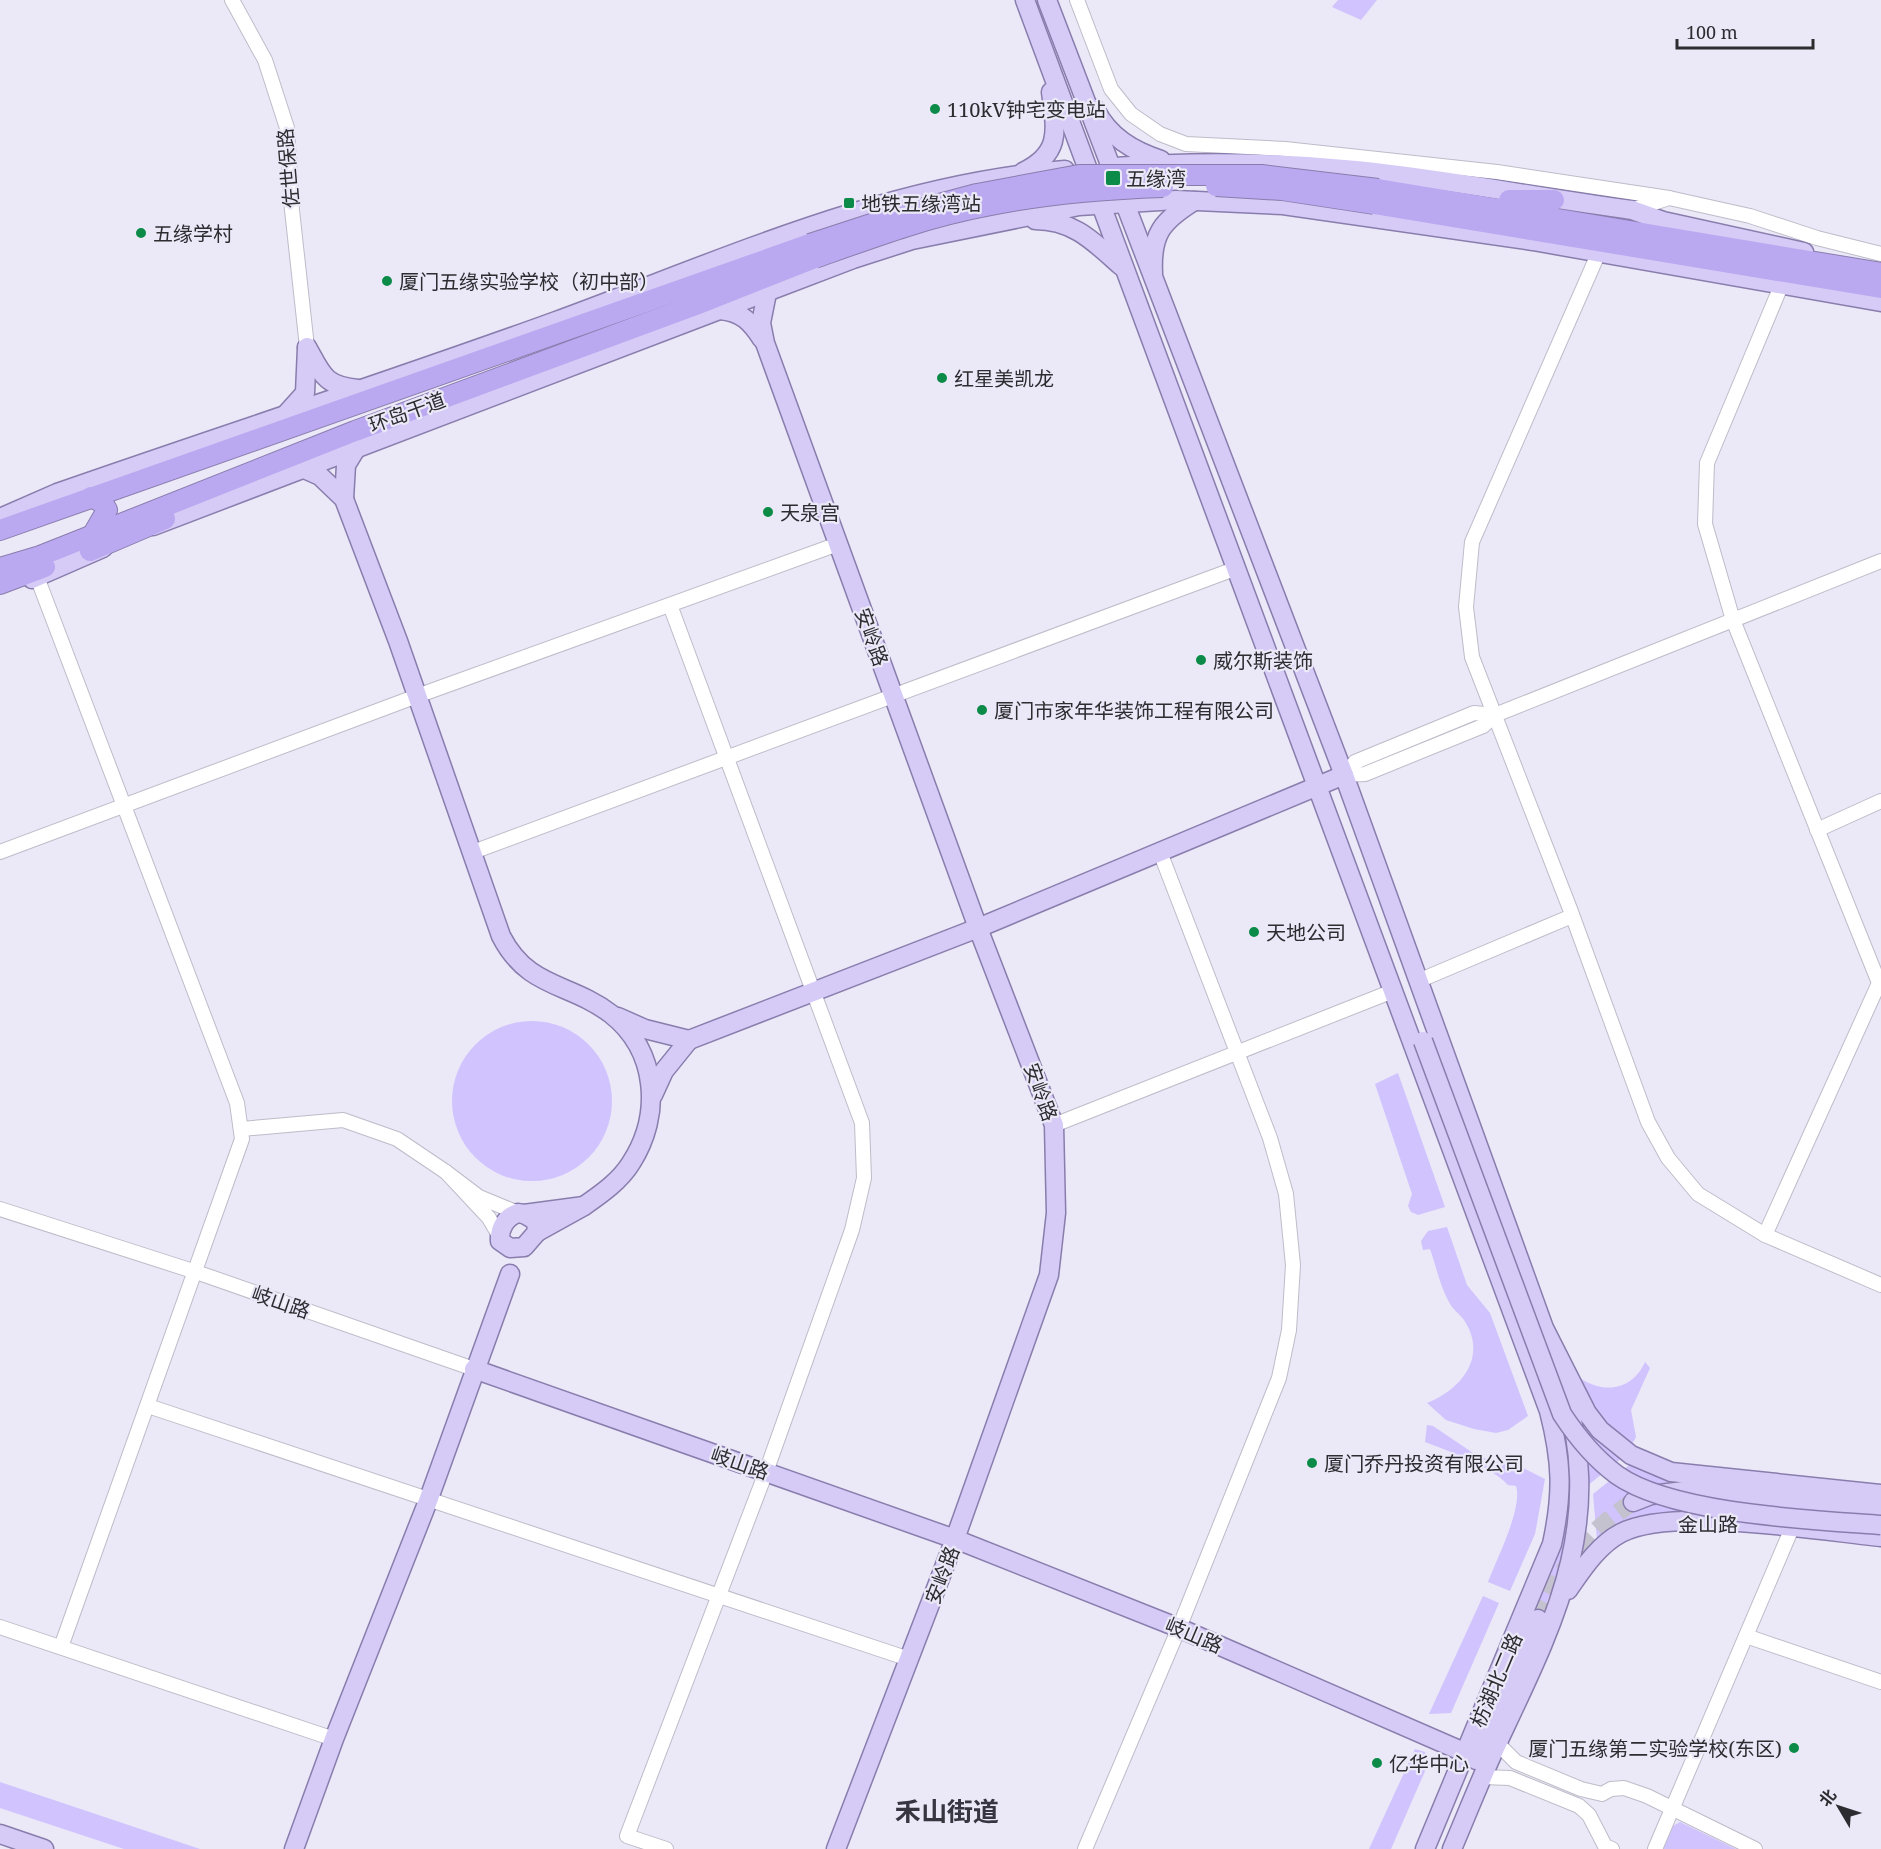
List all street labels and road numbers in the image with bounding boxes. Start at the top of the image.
street label: 佐世保路 [271,127,305,209]
street label: 环岛干道 [365,386,449,438]
street label: 安岭路 [849,604,895,670]
street label: 安岭路 [1018,1059,1064,1125]
street label: 岐山路 [248,1279,314,1325]
street label: 岐山路 [707,1440,773,1486]
street label: 金山路 [1678,1511,1738,1538]
street label: 安岭路 [919,1542,965,1608]
street label: 岐山路 [1161,1611,1227,1659]
street label: 枋湖北二路 [1464,1629,1528,1731]

